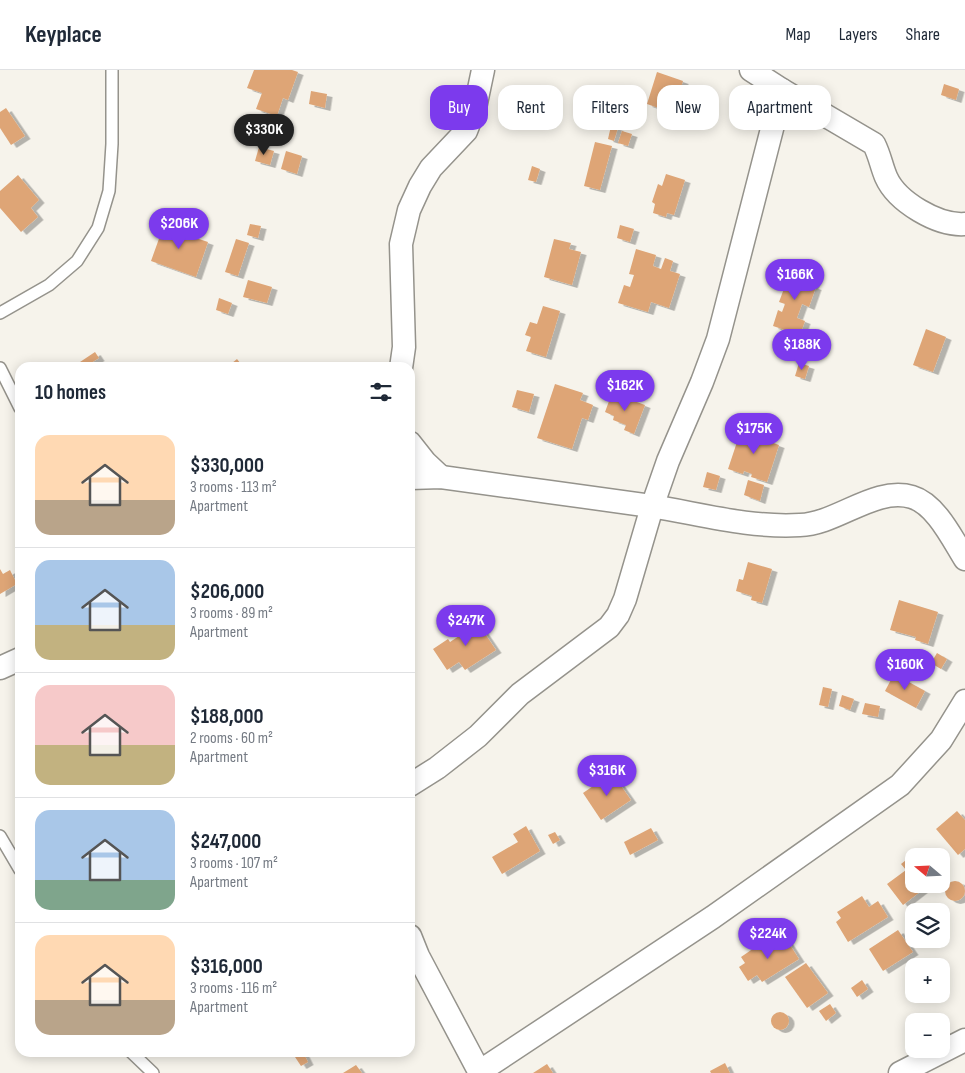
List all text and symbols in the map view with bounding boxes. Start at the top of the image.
text: Keyplace [25,20,102,49]
text: Map [786,24,811,45]
text: Layers [839,24,878,45]
text: Share [906,24,940,45]
chip: Buy [430,85,488,130]
chip: Rent [498,85,563,130]
chip: Filters [573,85,647,130]
chip: New [657,85,719,130]
chip: Apartment [729,85,831,130]
pin: $330K [229,114,299,156]
text: $330K [245,120,283,139]
pin: $206K [144,208,214,250]
text: $206K [160,214,198,233]
pin: $166K [760,258,830,301]
text: $166K [776,265,814,284]
pin: $188K [767,328,837,371]
text: $188K [783,335,821,354]
pin: $162K [590,370,660,412]
text: $162K [607,376,643,395]
icon: filters [367,378,395,406]
text: 10 homes [35,380,106,405]
pin: $175K [719,412,789,455]
text: $175K [736,419,772,438]
text: $330,000 [190,453,264,478]
icon: home [75,455,135,515]
text: 3 rooms · 113 m² [190,478,277,497]
text: Apartment [190,497,248,516]
text: $206,000 [190,579,264,604]
icon: home [75,580,135,640]
text: 3 rooms · 89 m² [190,604,273,623]
pin: $247K [431,604,501,647]
text: $247K [447,611,485,630]
text: Apartment [190,623,248,642]
pin: $160K [870,648,940,691]
text: $160K [886,655,924,674]
text: $188,000 [190,704,264,729]
icon: home [75,705,135,765]
text: 2 rooms · 60 m² [190,729,273,748]
text: Apartment [190,748,248,767]
pin: $316K [572,754,642,797]
text: $316K [588,761,626,780]
text: $247,000 [190,829,261,854]
icon: home [75,830,135,890]
north arrow [905,848,950,892]
map controls [905,848,950,1058]
text: 3 rooms · 107 m² [190,854,278,873]
text: Apartment [190,873,248,892]
button: layers [905,903,950,948]
pin: $224K [733,918,803,960]
text: $224K [749,924,787,943]
text: $316,000 [190,954,263,979]
icon: home [75,955,135,1015]
button: + [905,958,950,1003]
text: 3 rooms · 116 m² [190,979,277,998]
text: Apartment [190,998,248,1017]
button: − [905,1013,950,1058]

